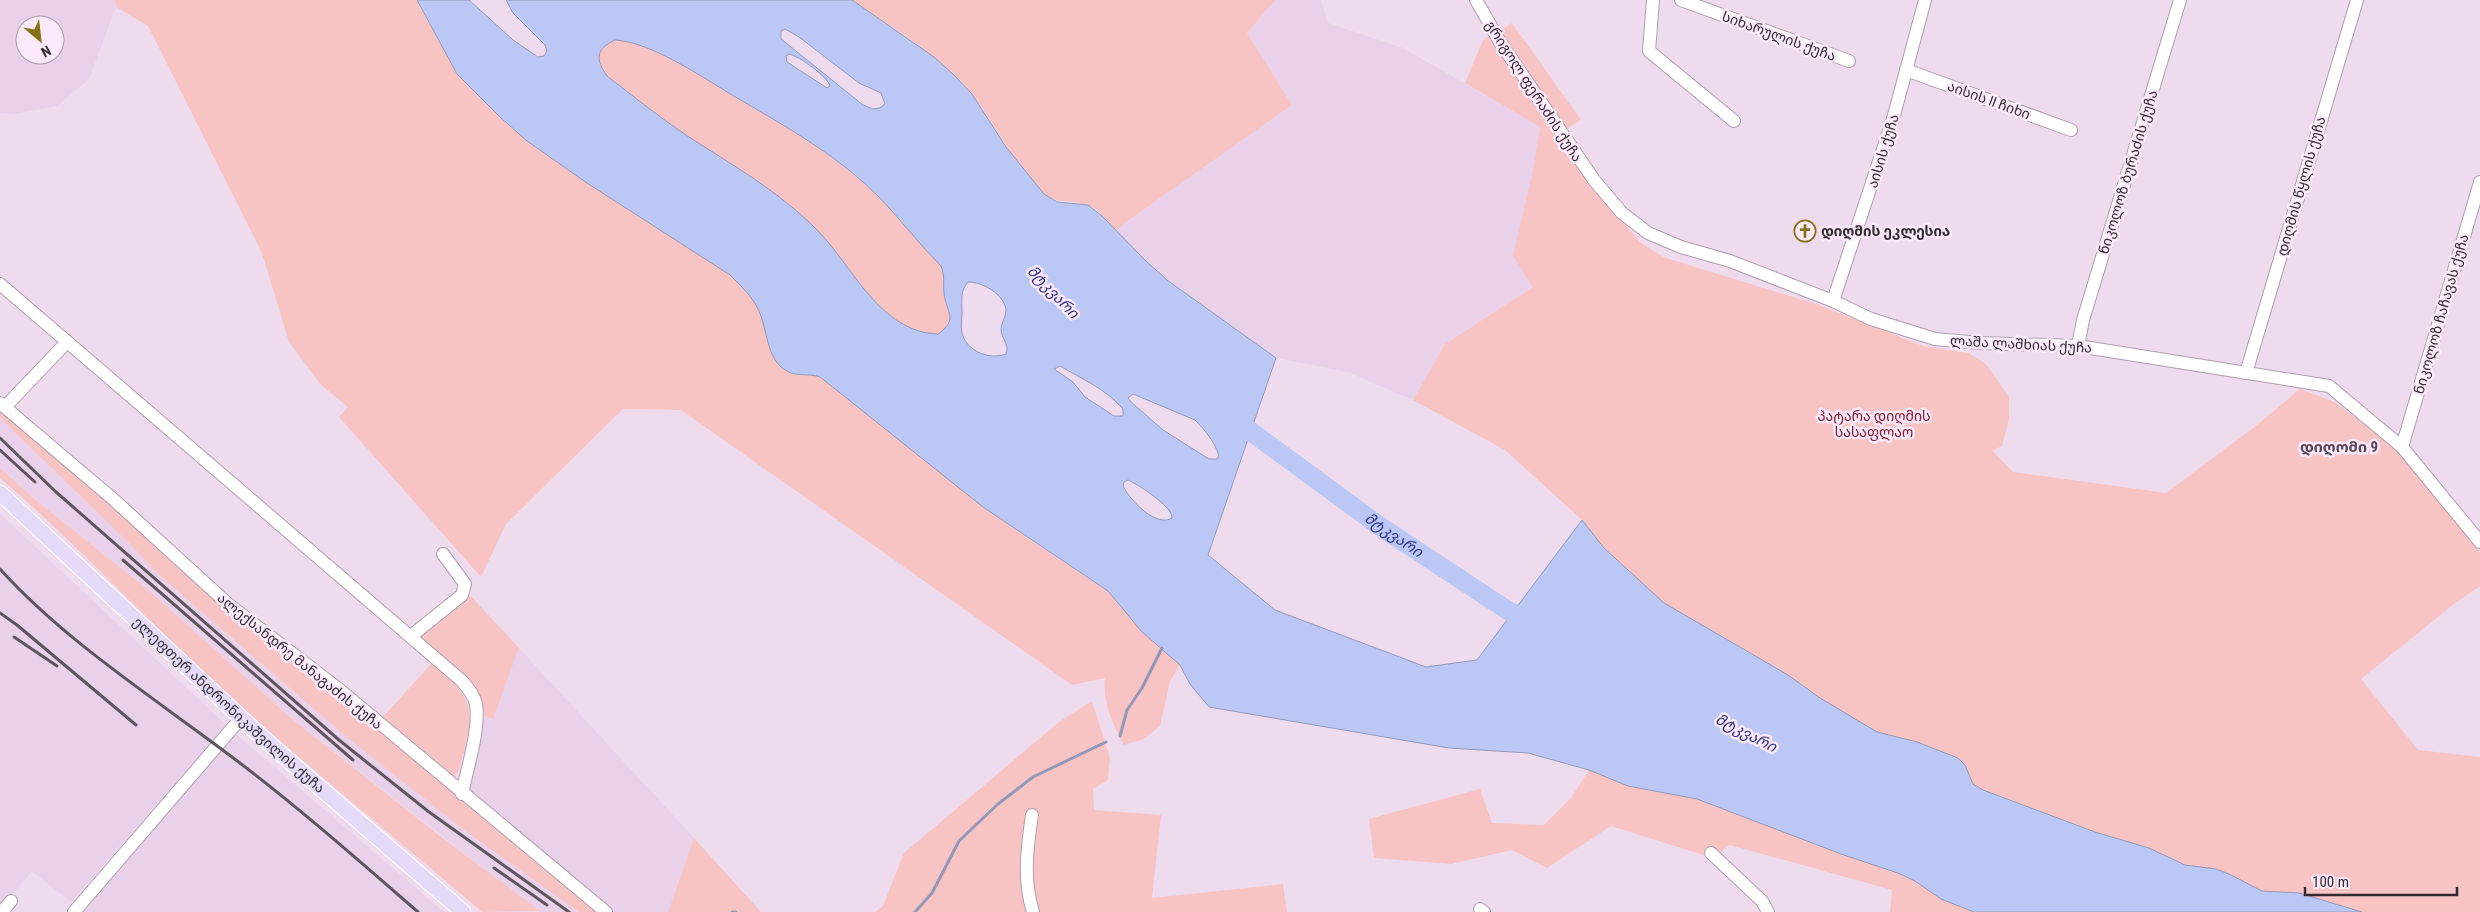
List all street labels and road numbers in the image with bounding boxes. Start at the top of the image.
street label: სიხარულის ქუჩა [1720,8,1838,65]
street label: გრიგოლ ფერაძის ქუჩა [1482,17,1586,165]
street label: აისის II ჩიხი [1945,78,2033,122]
street label: ნიკოლოზ ბურაძის ქუჩა [2095,88,2162,256]
street label: აისის ქუჩა [1864,112,1903,190]
street label: დიღმის წყლის ქუჩა [2273,114,2330,258]
street label: ნიკოლოზ ჩაჩავას ქუჩა [2410,232,2472,396]
street label: ლაშა ლაშხიას ქუჩა [1949,332,2092,357]
street label: ალექსანდრე მანაგაძის ქუჩა [214,590,386,733]
street label: ელეფთერ ანდრონიკაშვილის ქუჩა [129,613,328,796]

